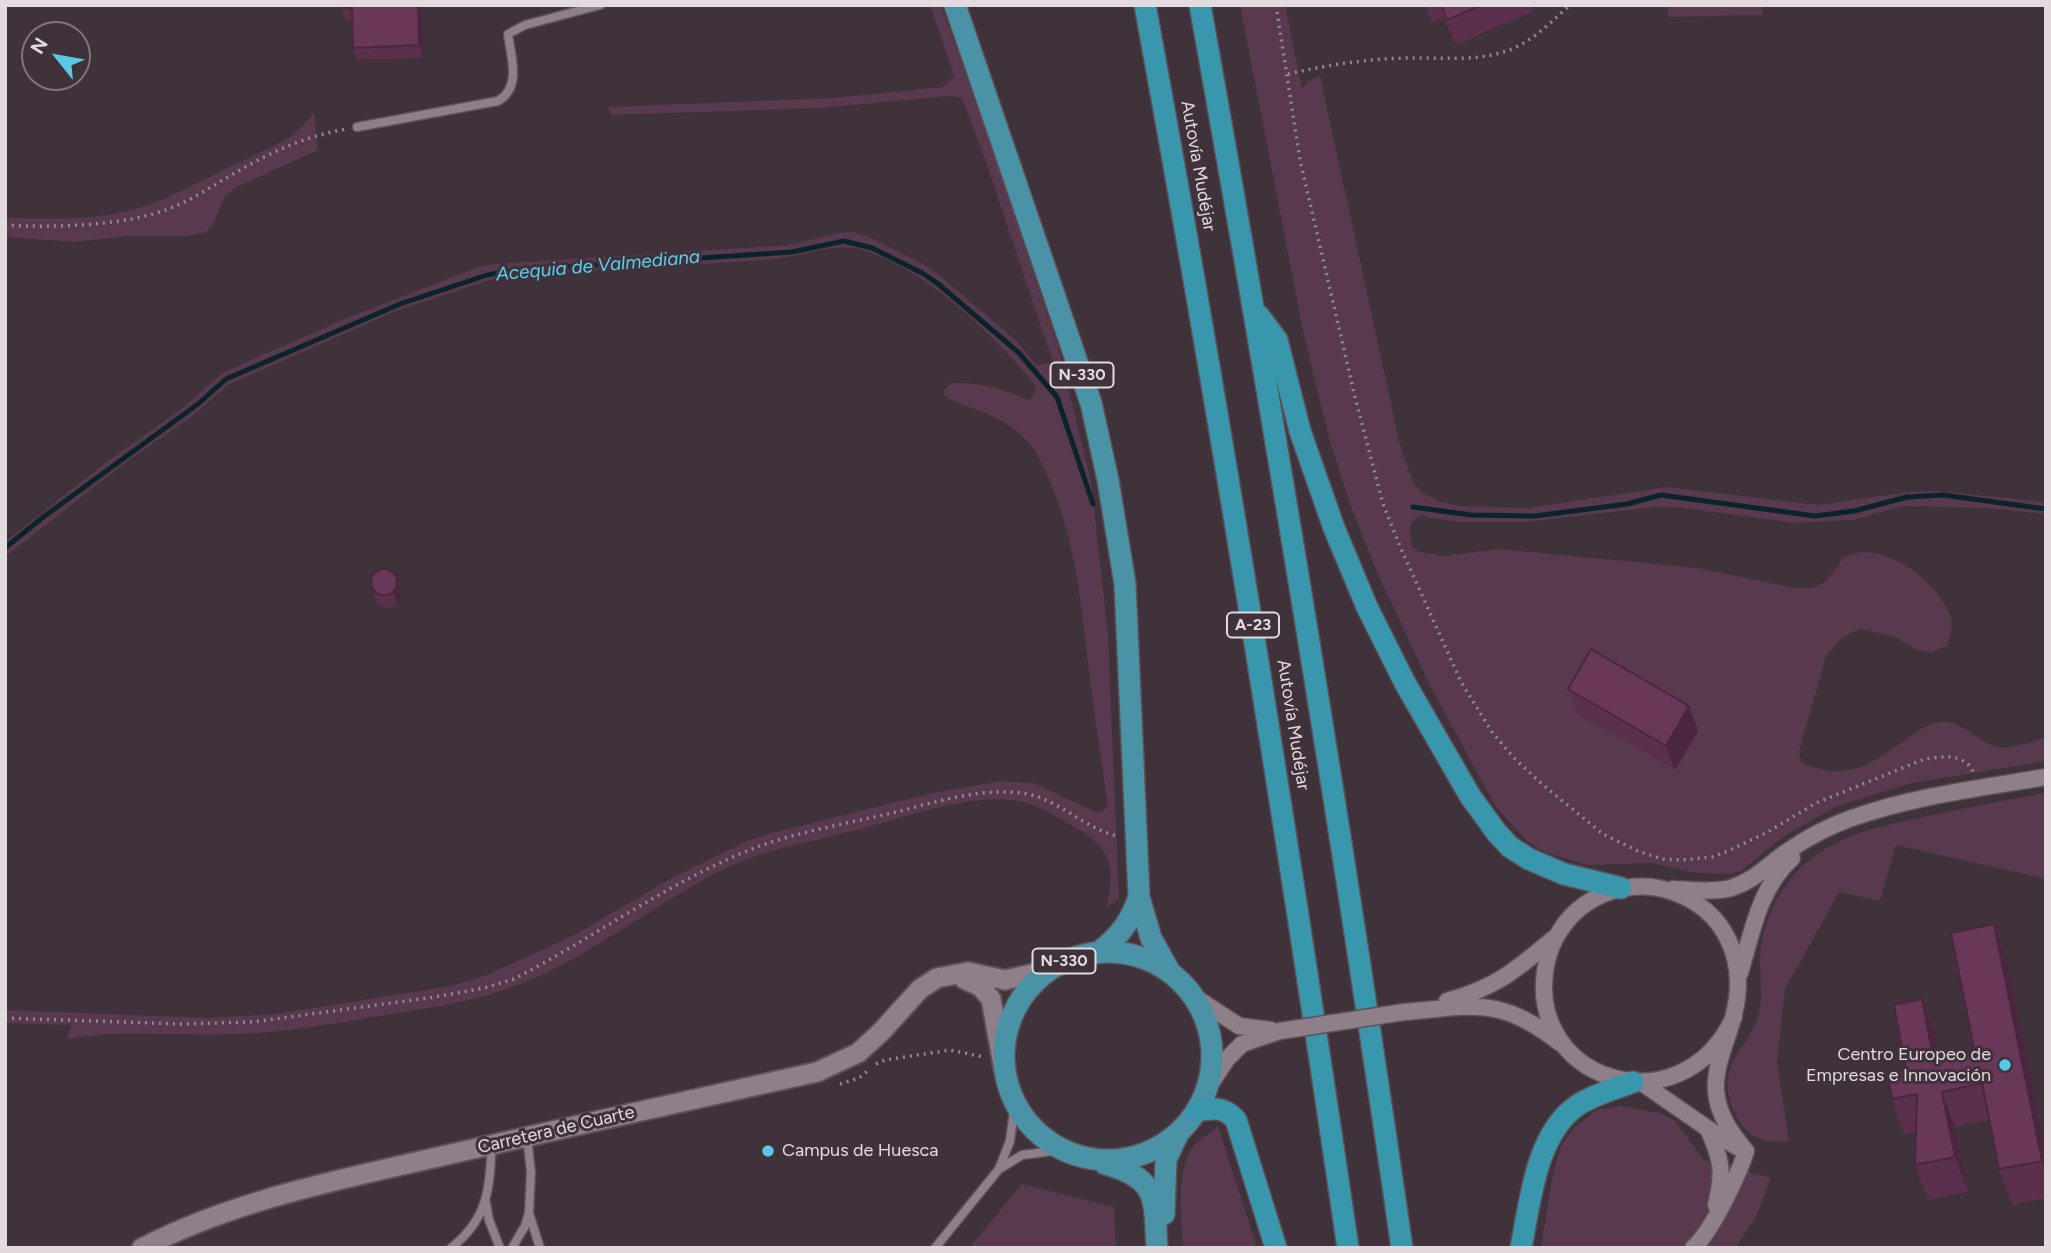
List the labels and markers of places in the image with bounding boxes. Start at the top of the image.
place label: Centro Europeo de Empresas e Innovación [1806,1044,1991,1086]
marker: Centro Europeo de Empresas e Innovación [1997,1057,2013,1073]
place label: Campus de Huesca [782,1140,939,1162]
marker: Campus de Huesca [760,1143,776,1159]

